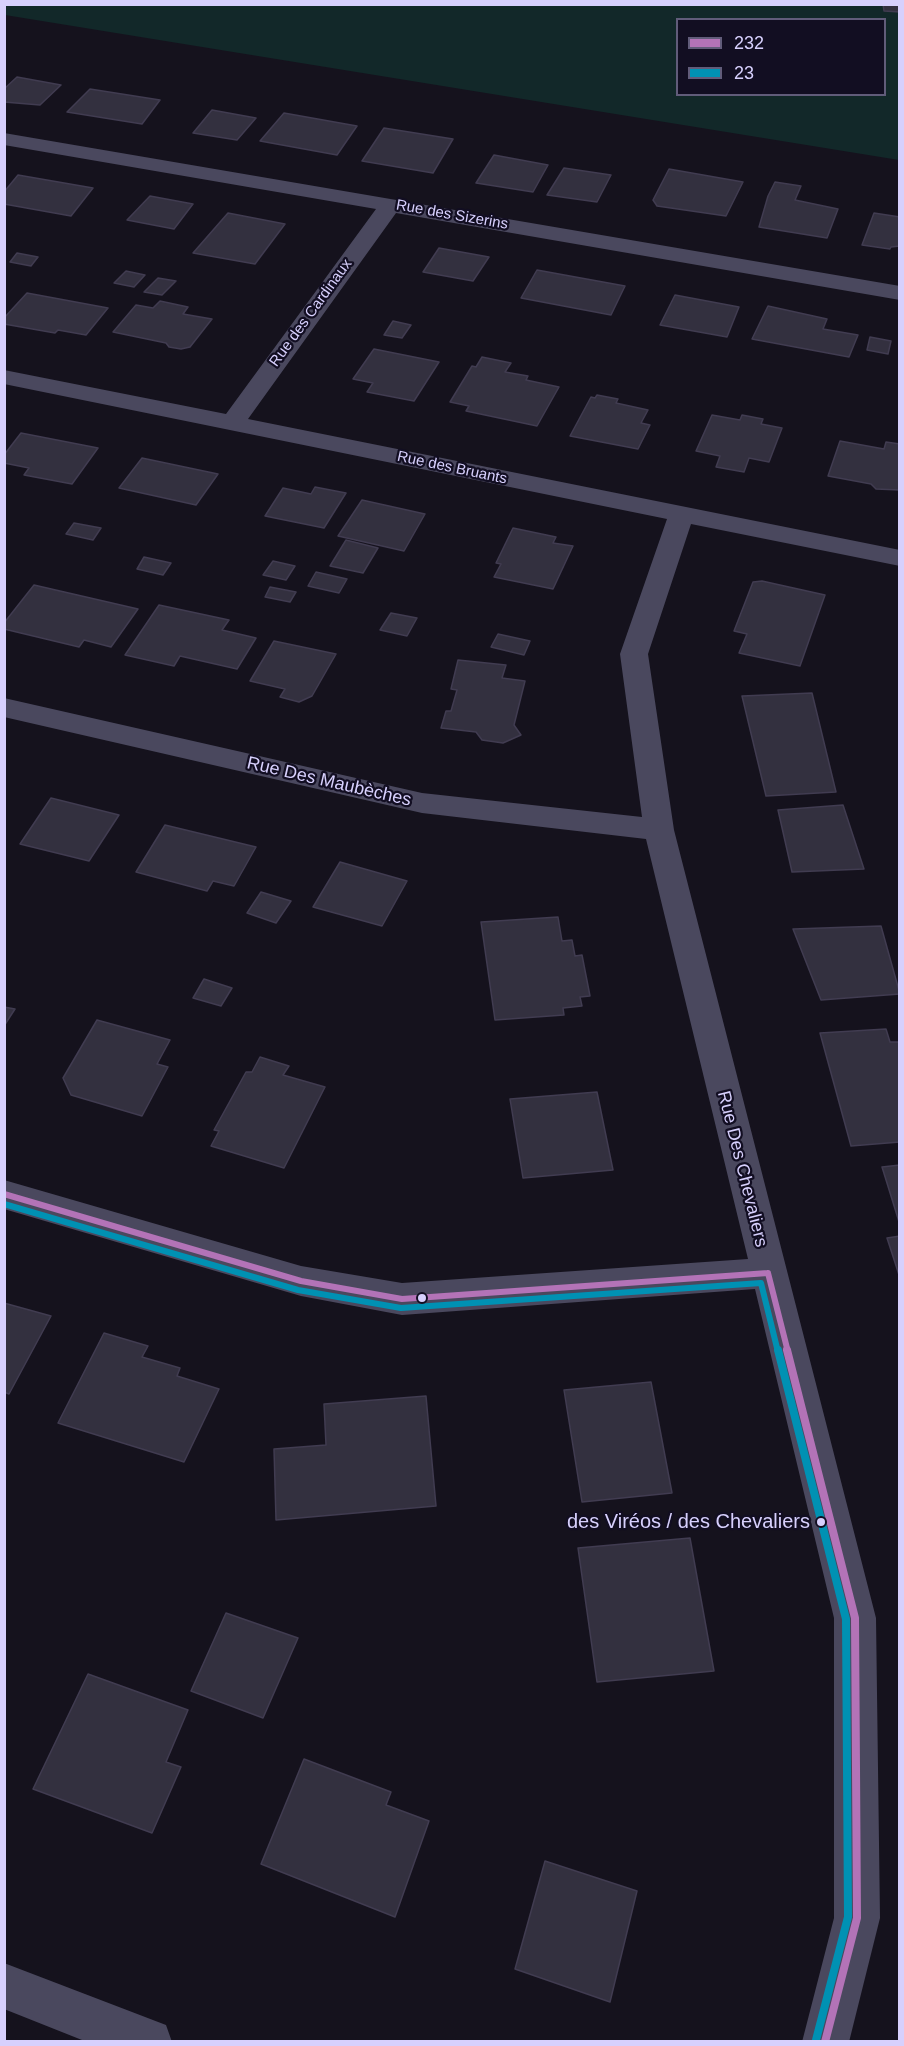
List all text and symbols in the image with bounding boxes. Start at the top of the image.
legend [676,18,886,96]
text: 232 [734,33,764,53]
text: 23 [734,63,754,83]
street label: Rue des Sizerins [395,196,509,234]
street label: Rue des Cardinaux [266,256,356,370]
street label: Rue des Bruants [395,448,509,488]
street label: Rue Des Maubèches [245,753,413,811]
street label: Rue Des Chevaliers [712,1089,772,1249]
unlabelled marker [416,1292,428,1304]
place label: des Viréos / des Chevaliers [567,1510,810,1534]
marker: des Viréos / des Chevaliers [815,1516,827,1528]

